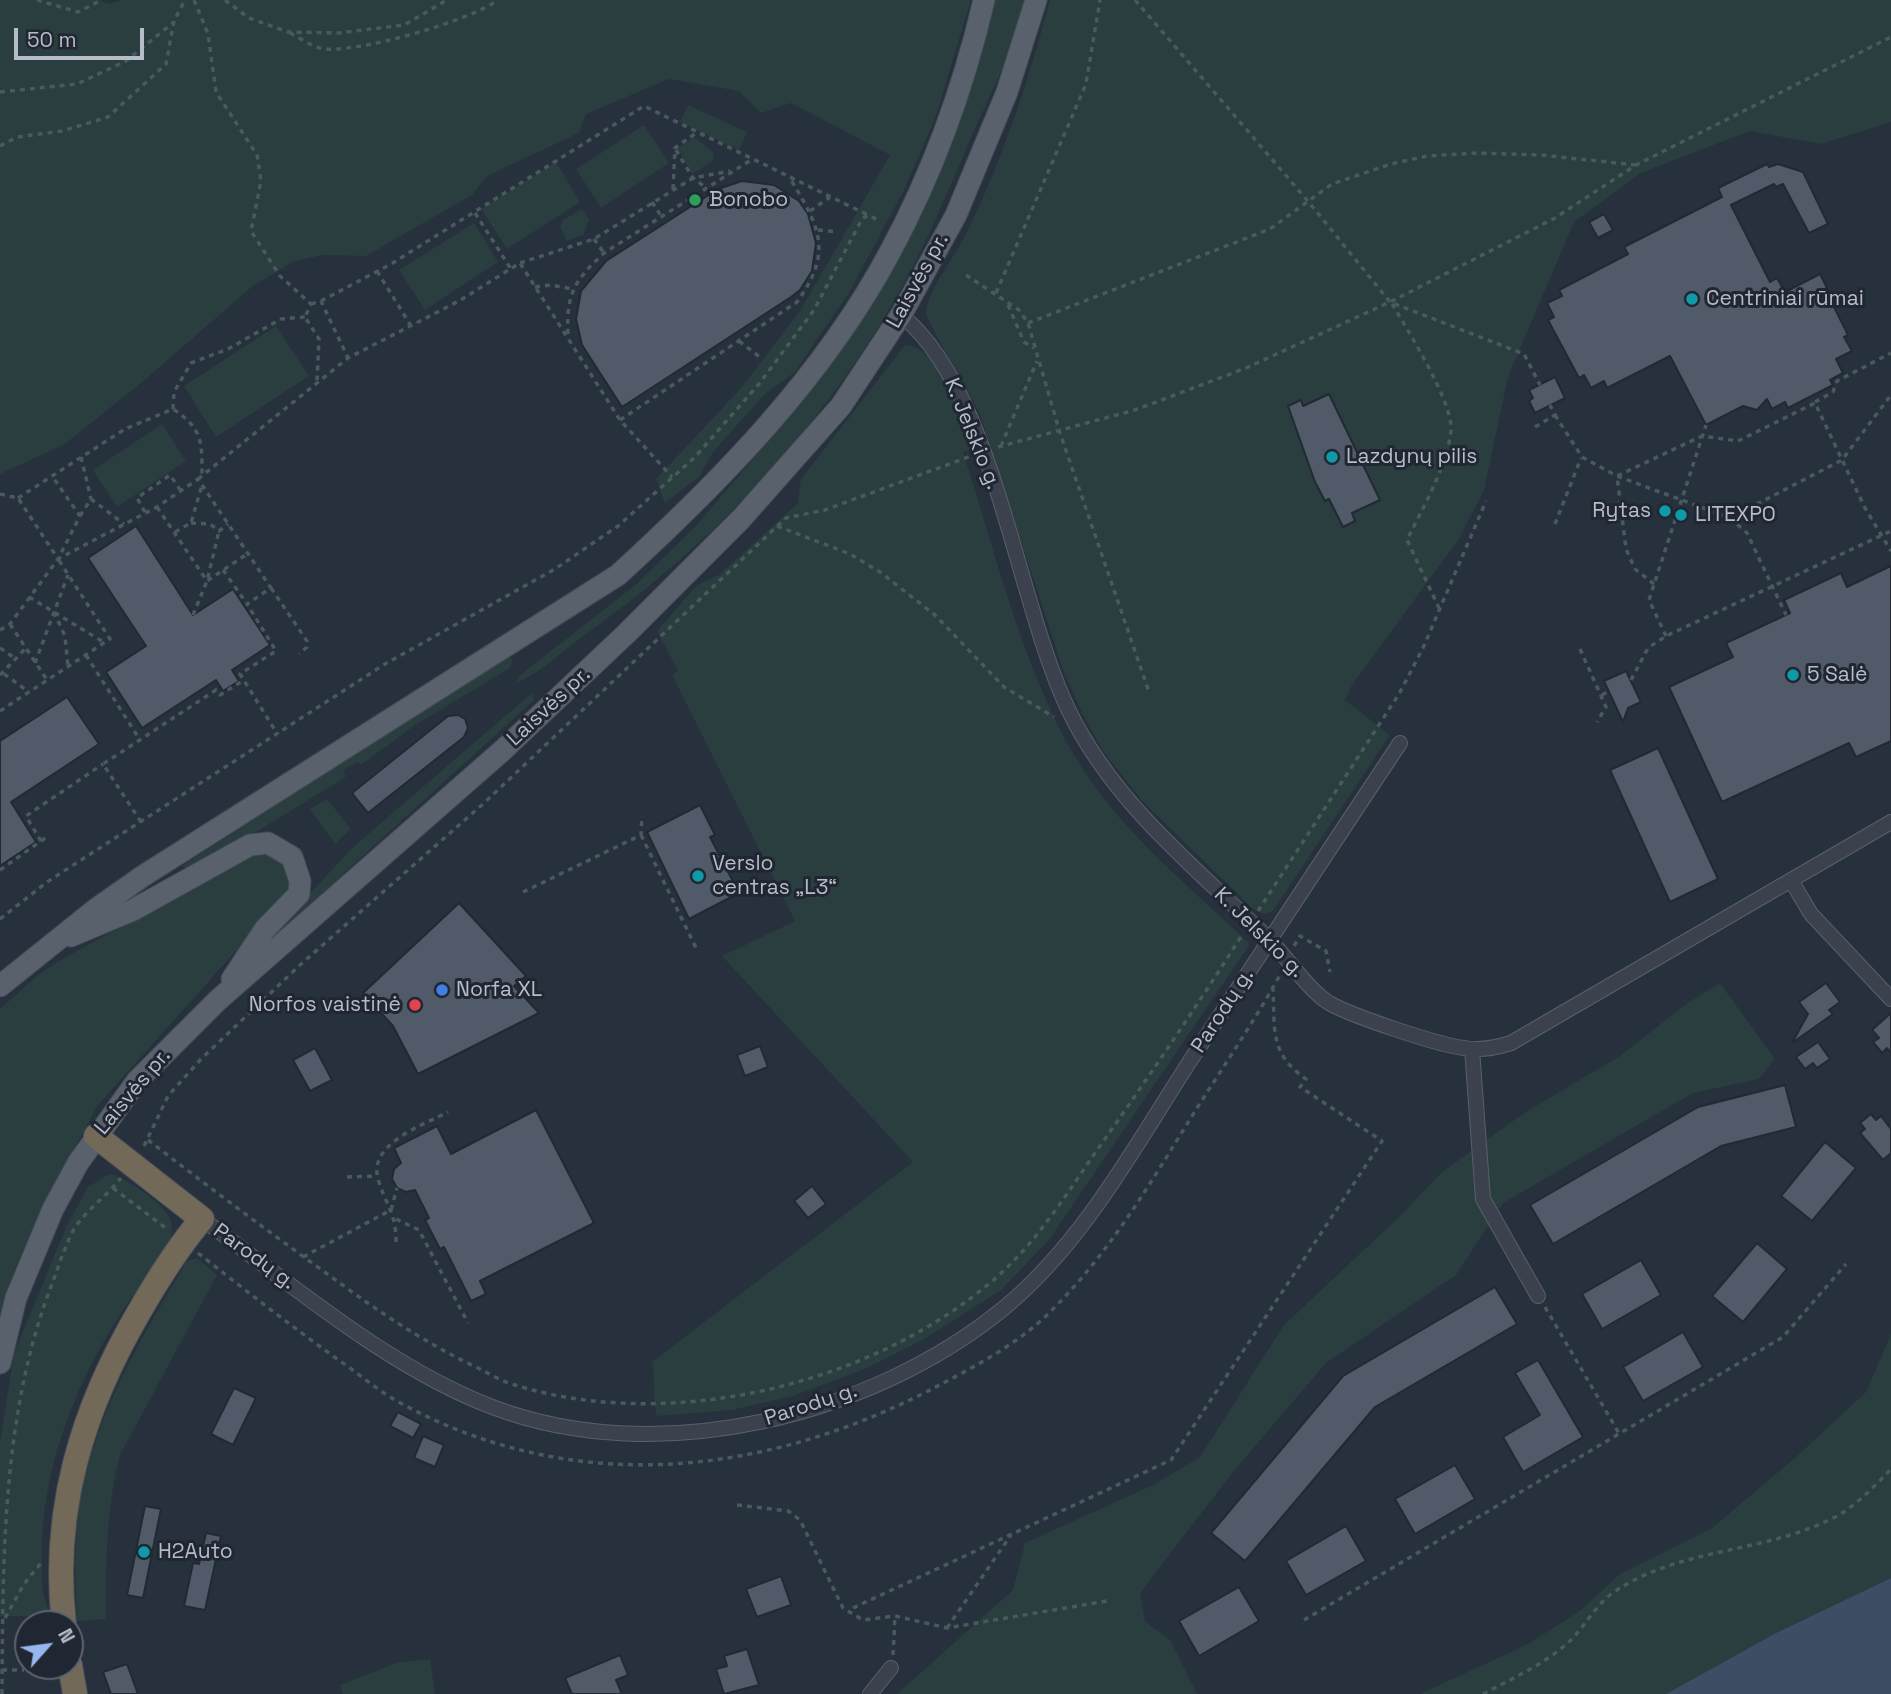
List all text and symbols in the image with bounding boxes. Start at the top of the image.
scale bar [18,14,147,58]
text: 50 m [27,26,77,53]
place label: Bonobo [709,187,788,213]
marker: Bonobo [687,192,703,208]
street label: Laisvės pr. [882,229,954,333]
place label: Centriniai rūmai [1706,286,1864,312]
marker: Centriniai rūmai [1684,291,1700,307]
street label: K. Jelskio g. [938,375,1006,493]
place label: Lazdynų pilis [1346,444,1477,470]
marker: Lazdynų pilis [1324,449,1340,465]
place label: Rytas [1592,498,1651,524]
place label: LITEXPO [1695,502,1776,528]
marker: Rytas [1657,503,1673,519]
marker: LITEXPO [1673,507,1689,523]
street label: Laisvės pr. [502,662,596,752]
place label: 5 Salė [1807,662,1868,688]
marker: 5 Salė [1785,667,1801,683]
place label: Verslo centras „L3“ [712,851,837,901]
marker: Verslo centras „L3“ [690,868,706,884]
street label: K. Jelskio g. [1208,882,1310,984]
street label: Parodų g. [1186,964,1260,1058]
place label: Norfa XL [456,977,542,1003]
marker: Norfa XL [434,982,450,998]
place label: Norfos vaistinė [249,992,401,1018]
marker: Norfos vaistinė [407,997,423,1013]
street label: Laisvės pr. [90,1044,176,1140]
street label: Parodų g. [208,1219,300,1295]
street label: Parodų g. [762,1378,860,1432]
place label: H2Auto [158,1539,233,1565]
marker: H2Auto [136,1544,152,1560]
north arrow [14,1610,84,1680]
text: N [52,1624,80,1647]

